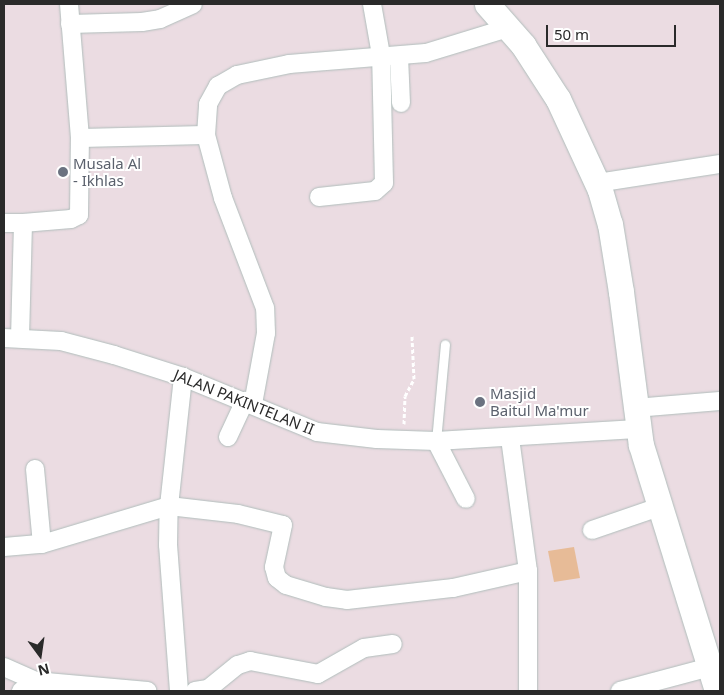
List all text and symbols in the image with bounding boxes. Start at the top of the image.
scale bar [549,15,679,47]
text: 50 m [554,24,589,44]
place label: Musala Al - Ikhlas [73,154,141,189]
marker: Musala Al - Ikhlas [57,166,69,178]
street label: JALAN PAKINTELAN II [171,366,317,438]
place label: Masjid Baitul Ma'mur [490,384,589,419]
marker: Masjid Baitul Ma'mur [474,396,486,408]
north arrow [15,630,65,680]
text: N [36,659,52,681]

